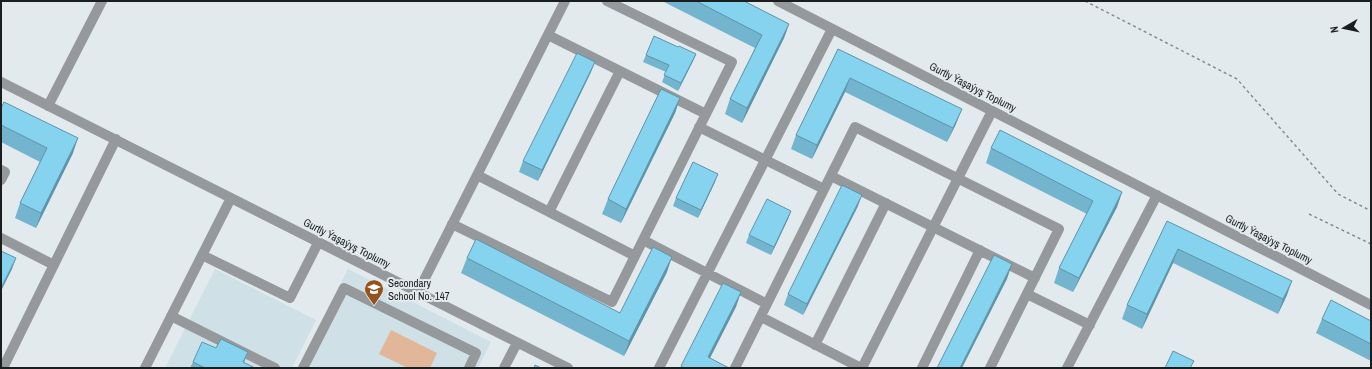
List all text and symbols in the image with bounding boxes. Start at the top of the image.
north arrow [1324,8,1364,48]
text: N [1327,25,1342,34]
street label: Gurtly Ýaşaýyş Toplumy [927,59,1019,115]
street label: Gurtly Ýaşaýyş Toplumy [1223,211,1315,267]
street label: Gurtly Ýaşaýyş Toplumy [301,215,393,271]
place label: Secondary School No. 147 [388,276,450,303]
school or university icon: Secondary School No. 147 [363,278,385,306]

